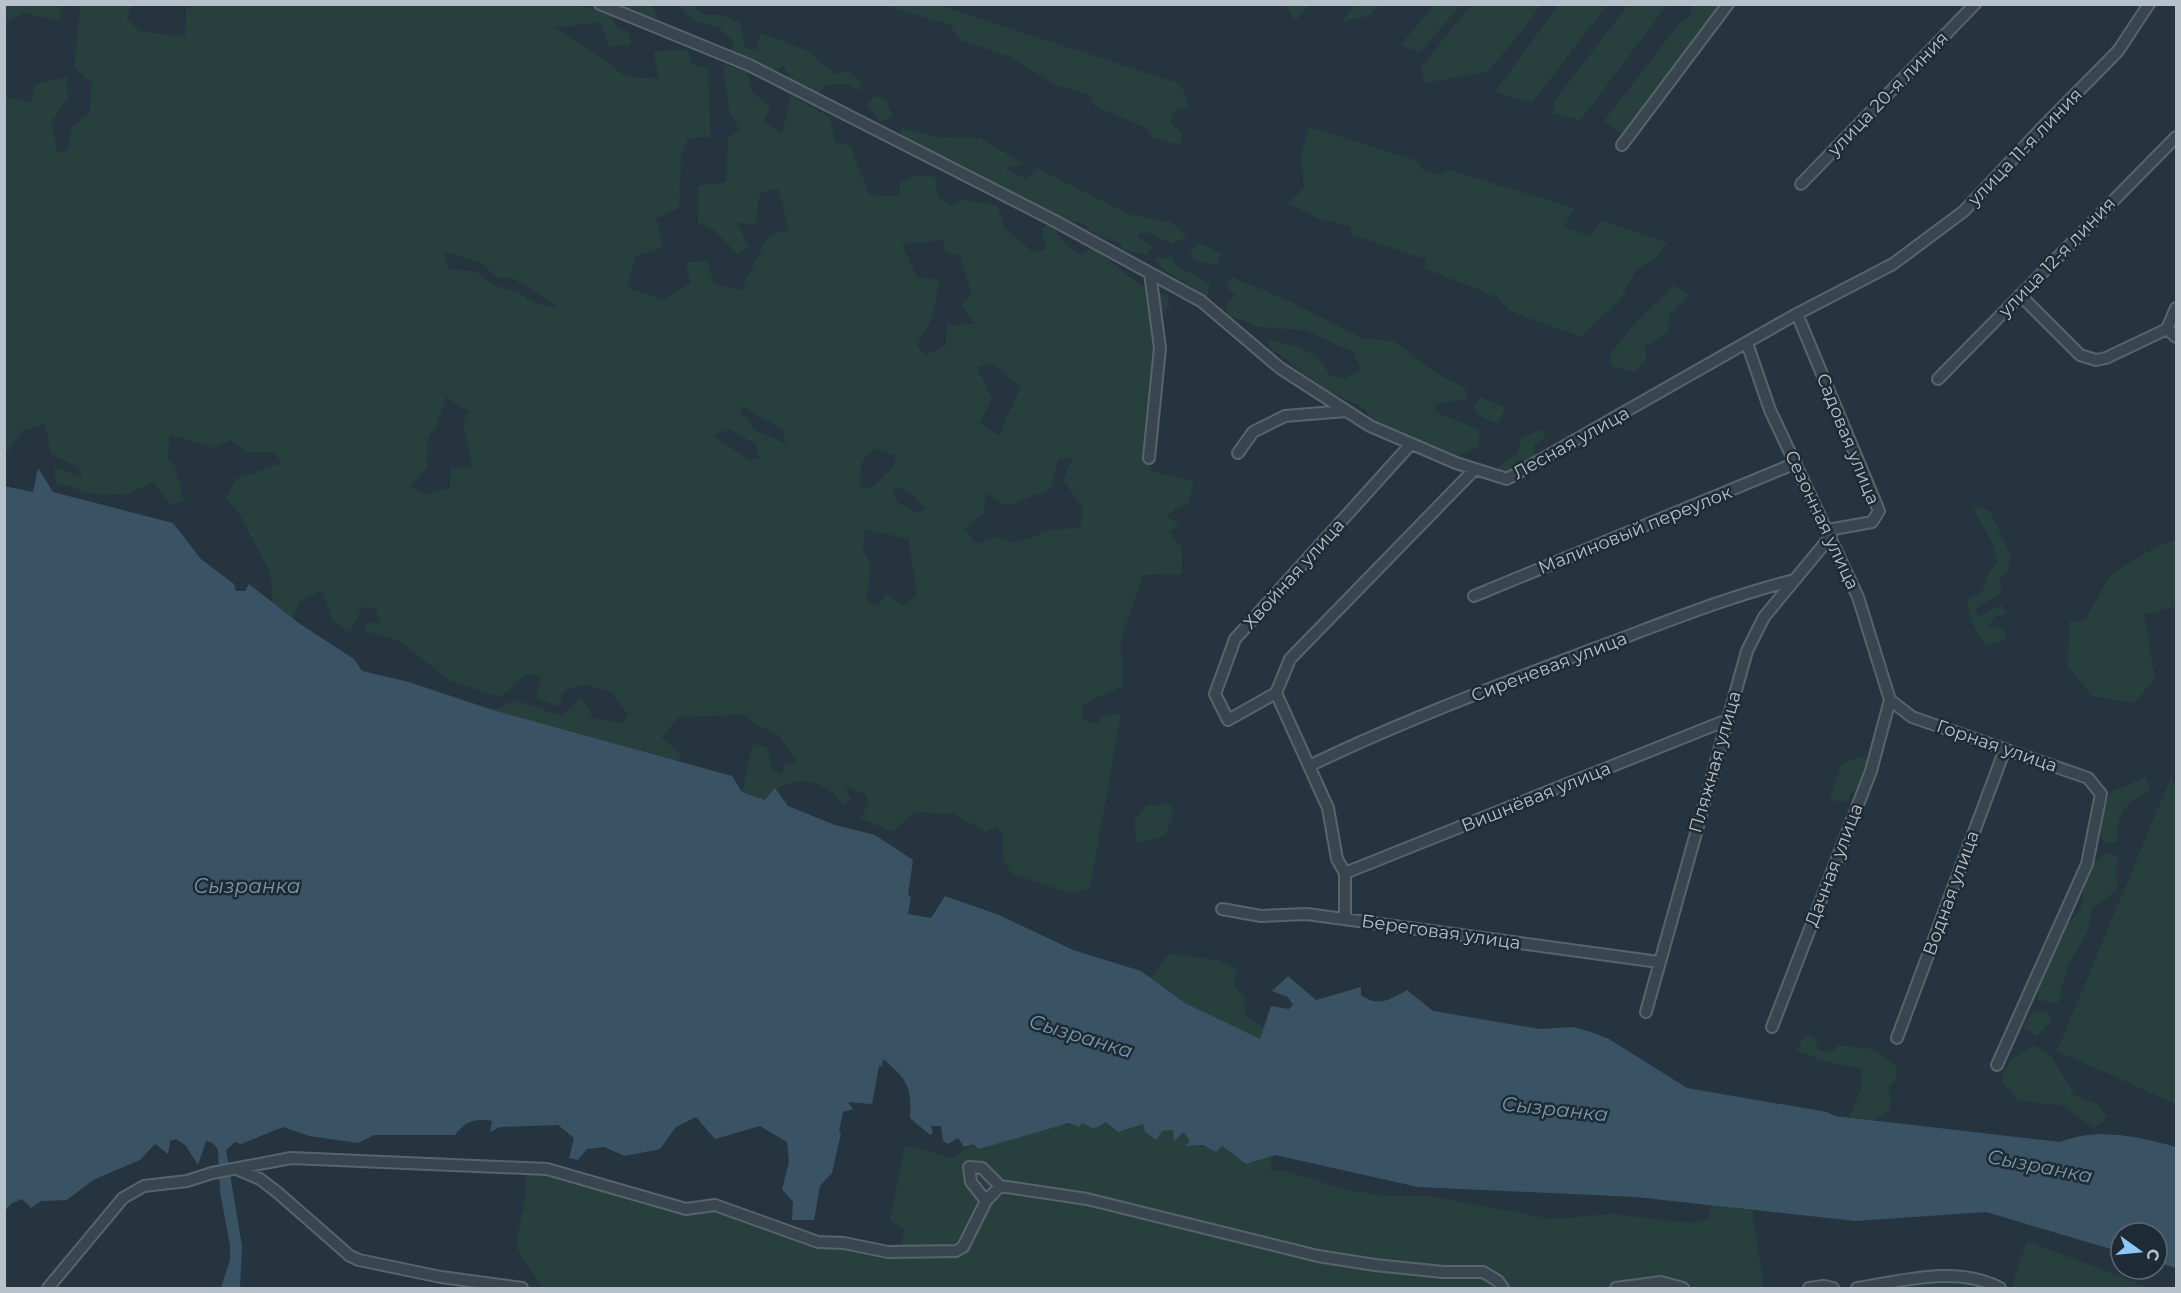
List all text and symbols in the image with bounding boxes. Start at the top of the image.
street label: улица 20-я линия [1822,27,1953,162]
street label: улица 11-я линия [1962,84,2087,211]
street label: улица 12-я линия [1993,192,2120,322]
street label: Садовая улица [1812,370,1884,508]
street label: Лесная улица [1509,402,1633,484]
street label: Сезонная улица [1780,447,1864,593]
street label: Малиновый переулок [1535,481,1735,579]
street label: Хвойная улица [1239,514,1349,634]
street label: Сиреневая улица [1468,627,1630,707]
street label: Пляжная улица [1684,689,1746,835]
street label: Горная улица [1934,715,2060,777]
street label: Вишнёвая улица [1458,757,1614,837]
street label: Дачная улица [1800,800,1868,930]
street label: Водная улица [1918,828,1984,958]
water label: Сызранка [194,874,300,898]
street label: Береговая улица [1360,910,1522,954]
water label: Сызранка [1026,1009,1136,1063]
water label: Сызранка [1501,1091,1609,1127]
water label: Сызранка [1985,1144,2095,1188]
north arrow [2109,1221,2169,1281]
text: С [2142,1247,2164,1263]

